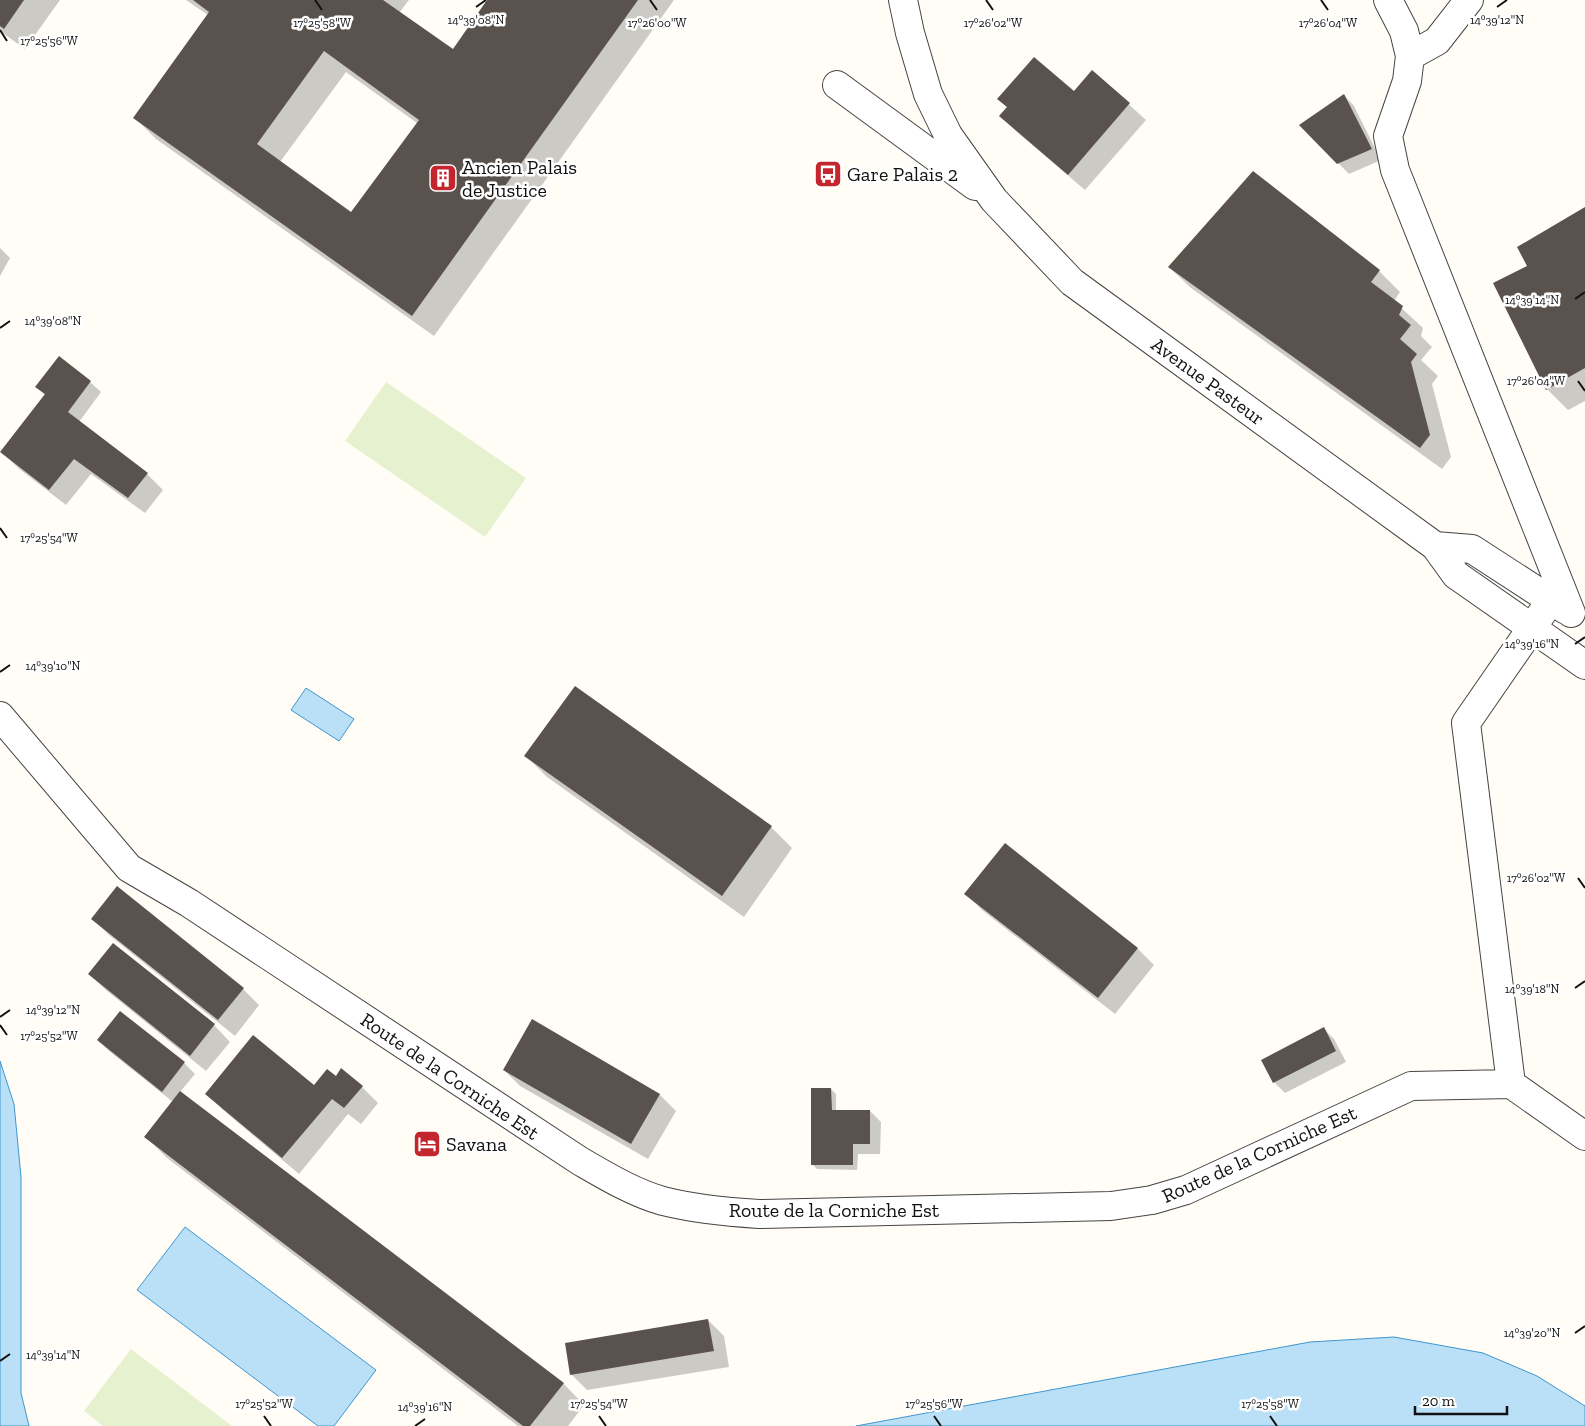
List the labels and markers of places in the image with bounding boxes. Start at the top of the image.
place label: Ancien Palais de Justice [462,155,577,202]
bus stop icon: Gare Palais 2 [813,159,843,189]
place label: Gare Palais 2 [847,162,958,186]
building icon: Ancien Palais de Justice [428,163,458,193]
hotel icon: Savana [412,1129,442,1159]
place label: Savana [446,1132,507,1156]

